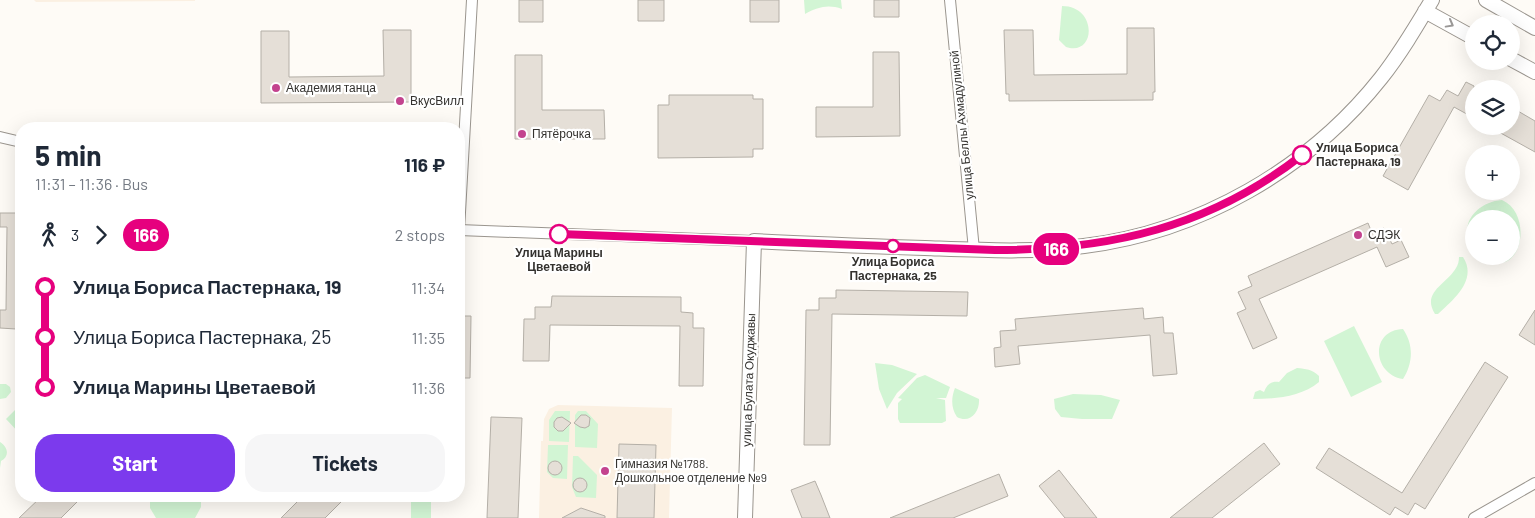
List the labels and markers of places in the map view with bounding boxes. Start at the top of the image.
place label: Академия танца [286,80,376,95]
marker: Академия танца [270,82,282,94]
place label: ВкусВилл [410,93,464,108]
marker: ВкусВилл [394,95,406,107]
place label: Пятёрочка [532,126,591,141]
marker: Пятёрочка [516,128,528,140]
place label: Улица Бориса Пастернака, 19 [1316,140,1401,169]
marker: Улица Бориса Пастернака, 19 [1292,145,1312,165]
marker: Улица Марины Цветаевой [549,224,569,244]
place label: СДЭК [1368,227,1400,242]
marker: СДЭК [1352,229,1364,241]
marker: Улица Бориса Пастернака, 25 [886,239,900,253]
place label: Улица Марины Цветаевой [515,245,603,274]
place label: Улица Бориса Пастернака, 25 [849,254,937,283]
place label: Гимназия №1788. Дошкольное отделение №9 [615,456,767,485]
marker: Гимназия №1788. Дошкольное отделение №9 [599,465,611,477]

